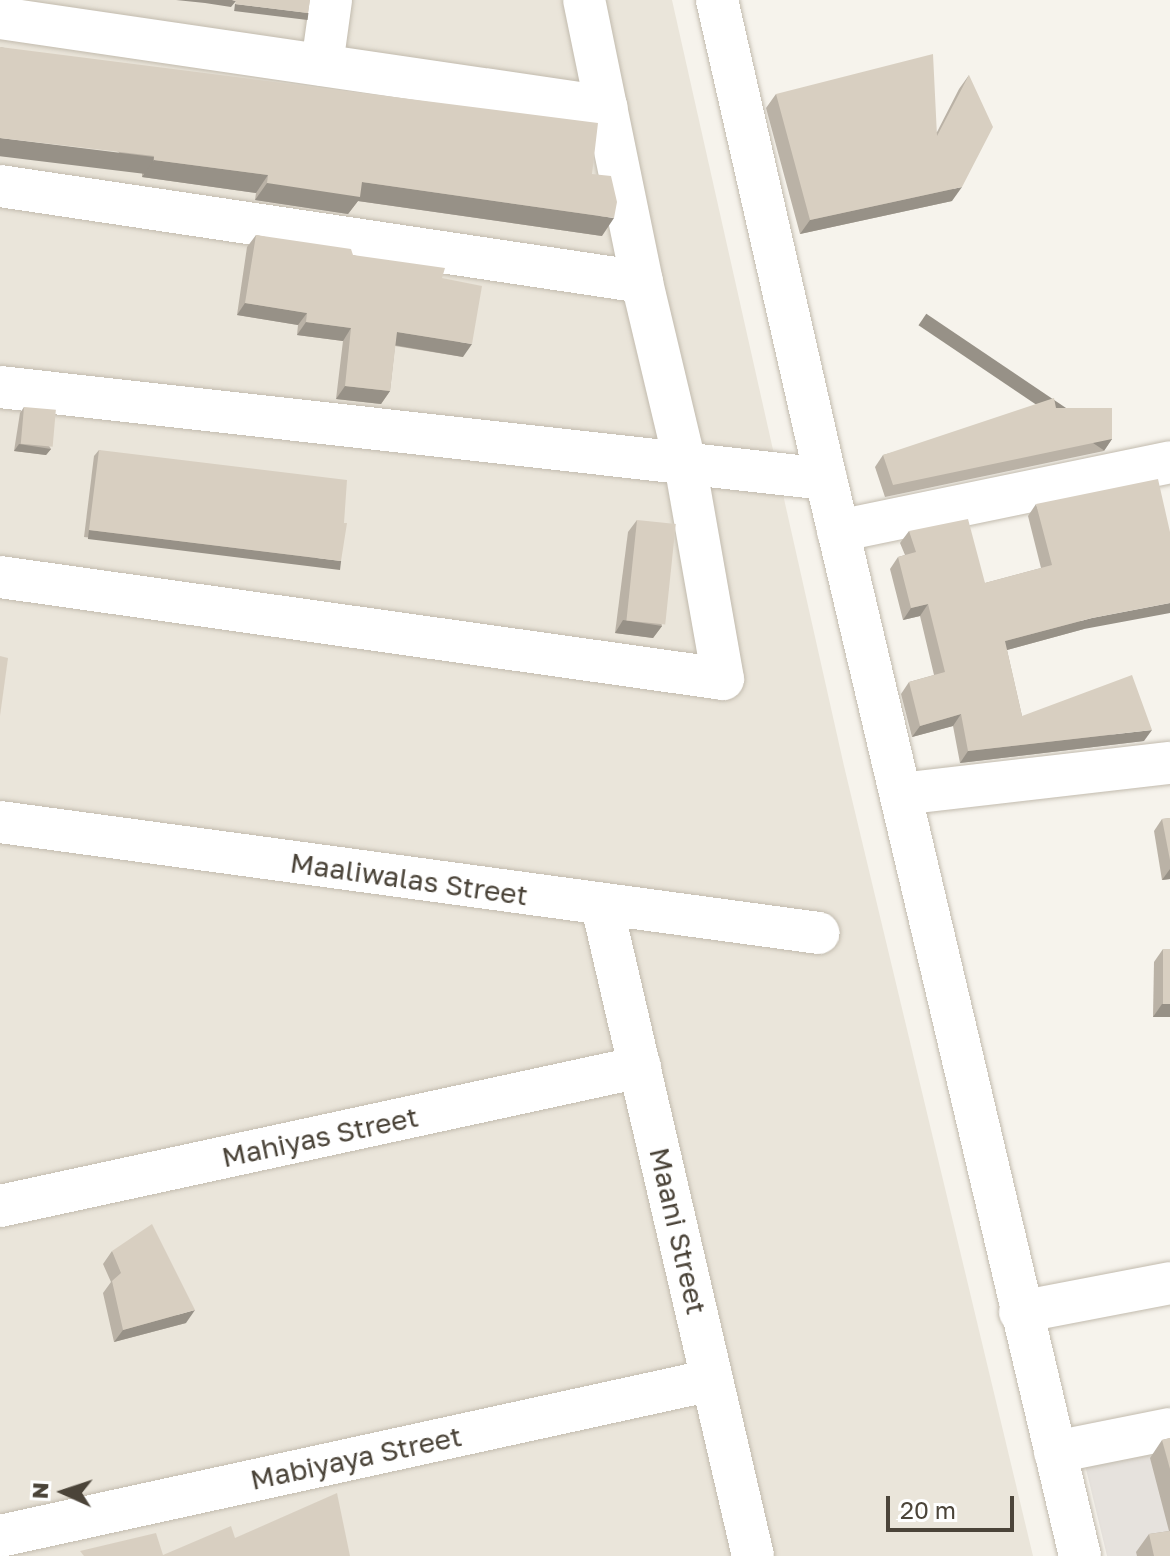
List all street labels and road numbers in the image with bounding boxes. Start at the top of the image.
street label: Maaliwalas Street [288,846,530,912]
street label: Mahiyas Street [219,1100,421,1174]
street label: Maani Street [642,1144,714,1318]
street label: Mabiyaya Street [247,1419,465,1497]

